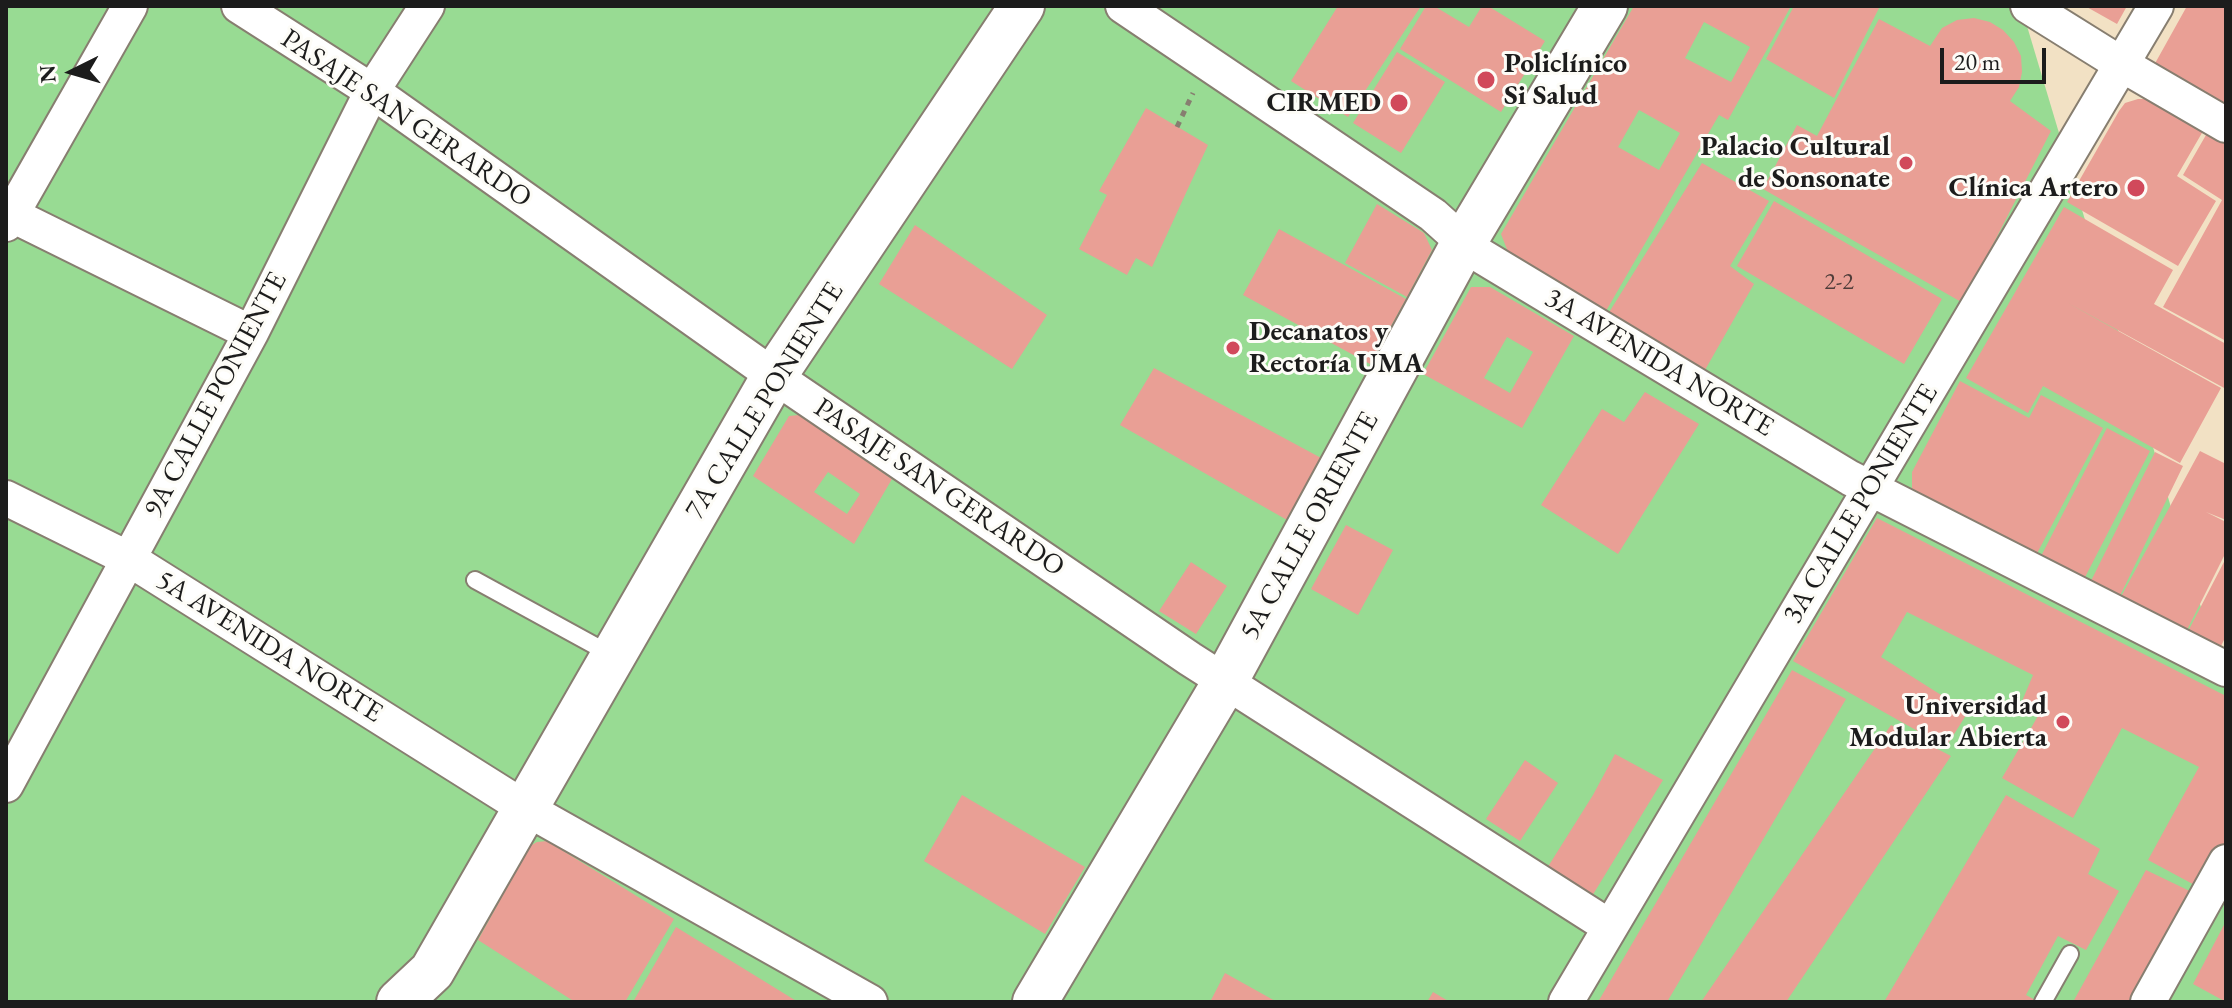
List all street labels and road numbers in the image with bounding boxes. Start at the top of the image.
street label: PASAJE SAN GERARDO [274,23,538,215]
street label: 9A CALLE PONIENTE [137,267,295,523]
street label: 7A CALLE PONIENTE [678,276,852,526]
street label: 3A AVENIDA NORTE [1539,281,1779,445]
street label: 3A CALLE PONIENTE [1776,378,1946,630]
street label: PASAJE SAN GERARDO [807,392,1071,584]
street label: 5A CALLE ORIENTE [1233,406,1387,646]
street label: 5A AVENIDA NORTE [150,564,388,730]

